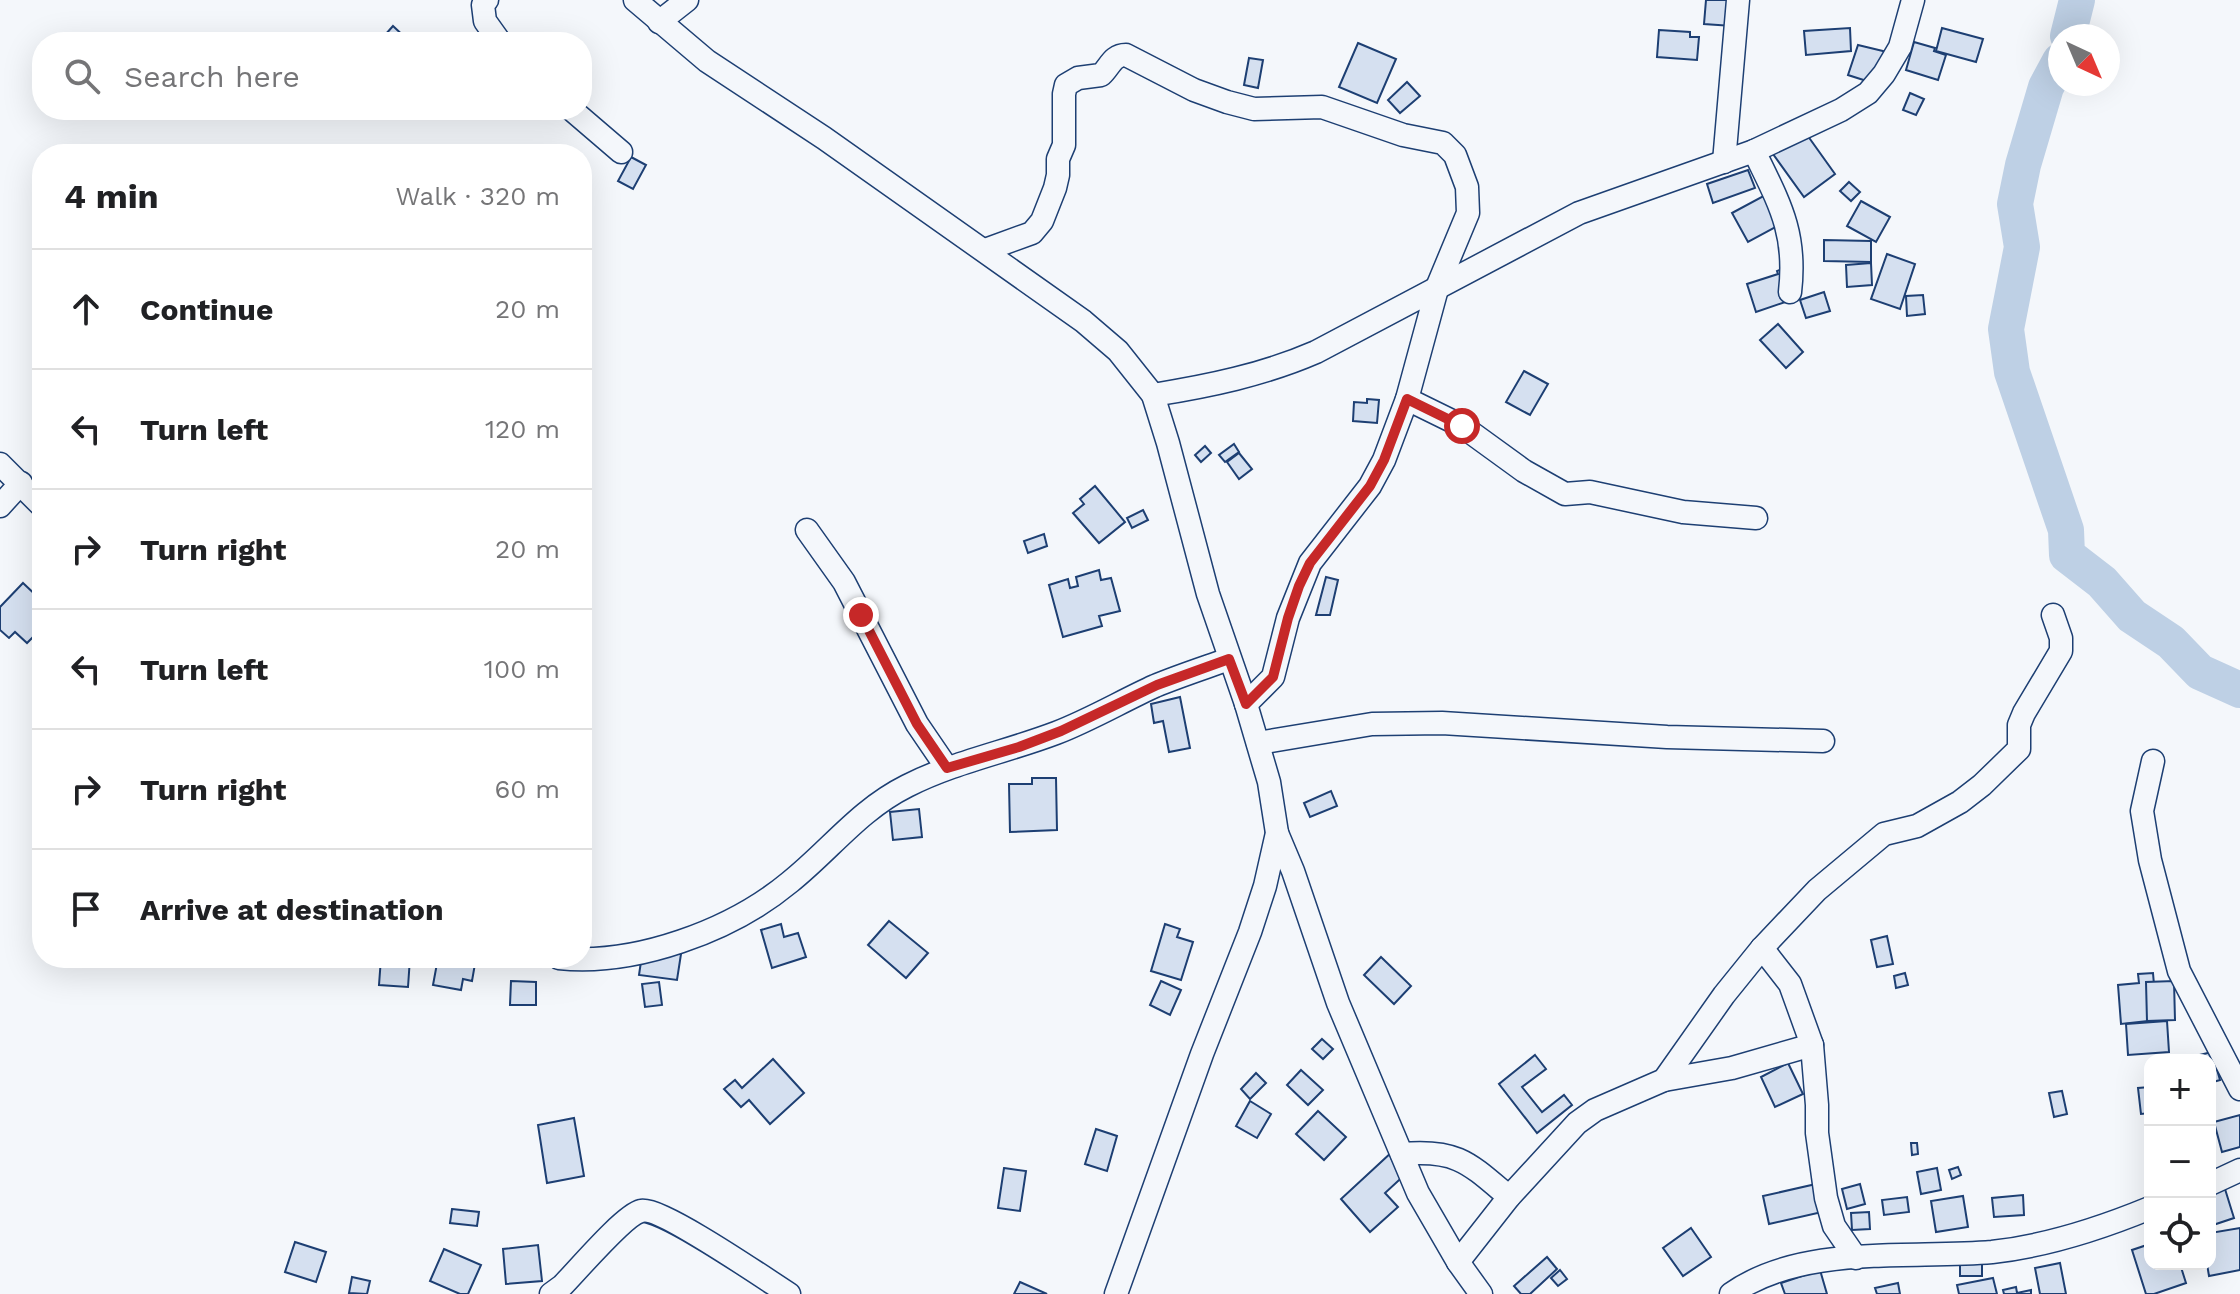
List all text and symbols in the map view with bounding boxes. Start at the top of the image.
north arrow [2048,24,2120,96]
search box [32,32,592,120]
icon: search [60,54,104,98]
text: Search here [124,59,300,94]
text: 4 min [64,176,159,216]
text: Walk · 320 m [395,181,560,211]
icon: ahead [64,287,108,331]
text: Continue [140,292,273,327]
text: 20 m [495,294,560,324]
icon: left [64,407,108,451]
route start [1444,408,1480,444]
text: Turn left [140,412,268,447]
text: 120 m [485,414,560,444]
icon: right [64,527,108,571]
text: Turn right [140,532,286,567]
text: 20 m [495,534,560,564]
route end [843,597,879,633]
icon: left [64,647,108,691]
text: Turn left [140,652,268,687]
text: 100 m [484,654,560,684]
icon: right [64,767,108,811]
text: Turn right [140,772,286,807]
text: 60 m [494,774,560,804]
icon: arrive [64,887,108,931]
text: Arrive at destination [140,892,444,927]
map controls [2144,1054,2216,1270]
button: + [2144,1054,2216,1126]
button: − [2144,1126,2216,1198]
button: locate [2144,1198,2216,1270]

